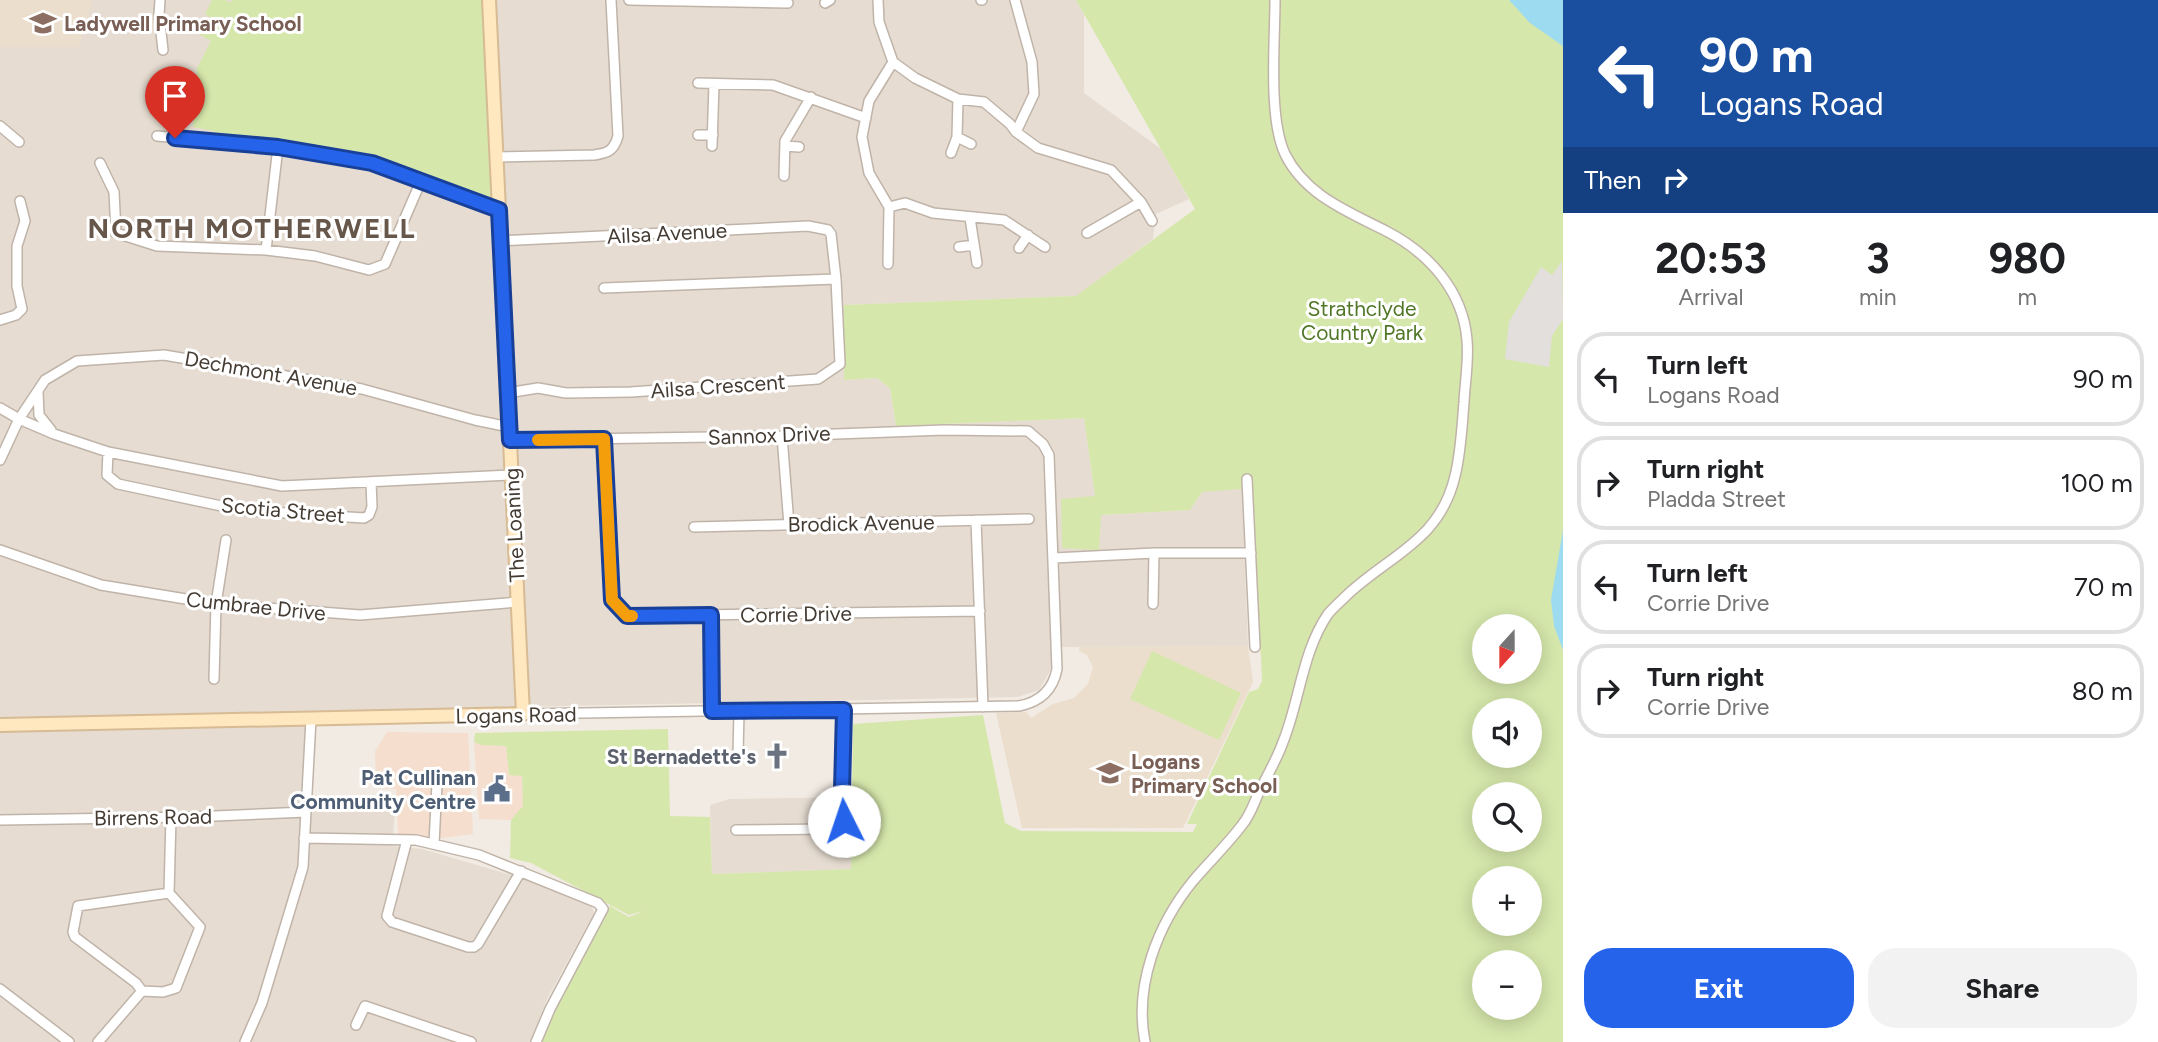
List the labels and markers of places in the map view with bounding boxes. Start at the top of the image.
school or university icon: Ladywell Primary School [28,8,58,38]
place label: Ladywell Primary School [64,11,302,36]
pin [145,66,205,138]
church icon: St Bernadette's [762,741,792,771]
place label: St Bernadette's [607,744,756,769]
place label: Logans Primary School [1131,749,1277,798]
school or university icon: Logans Primary School [1095,758,1125,788]
place label: Pat Cullinan Community Centre [290,765,476,814]
public building icon: Pat Cullinan Community Centre [482,774,512,804]

